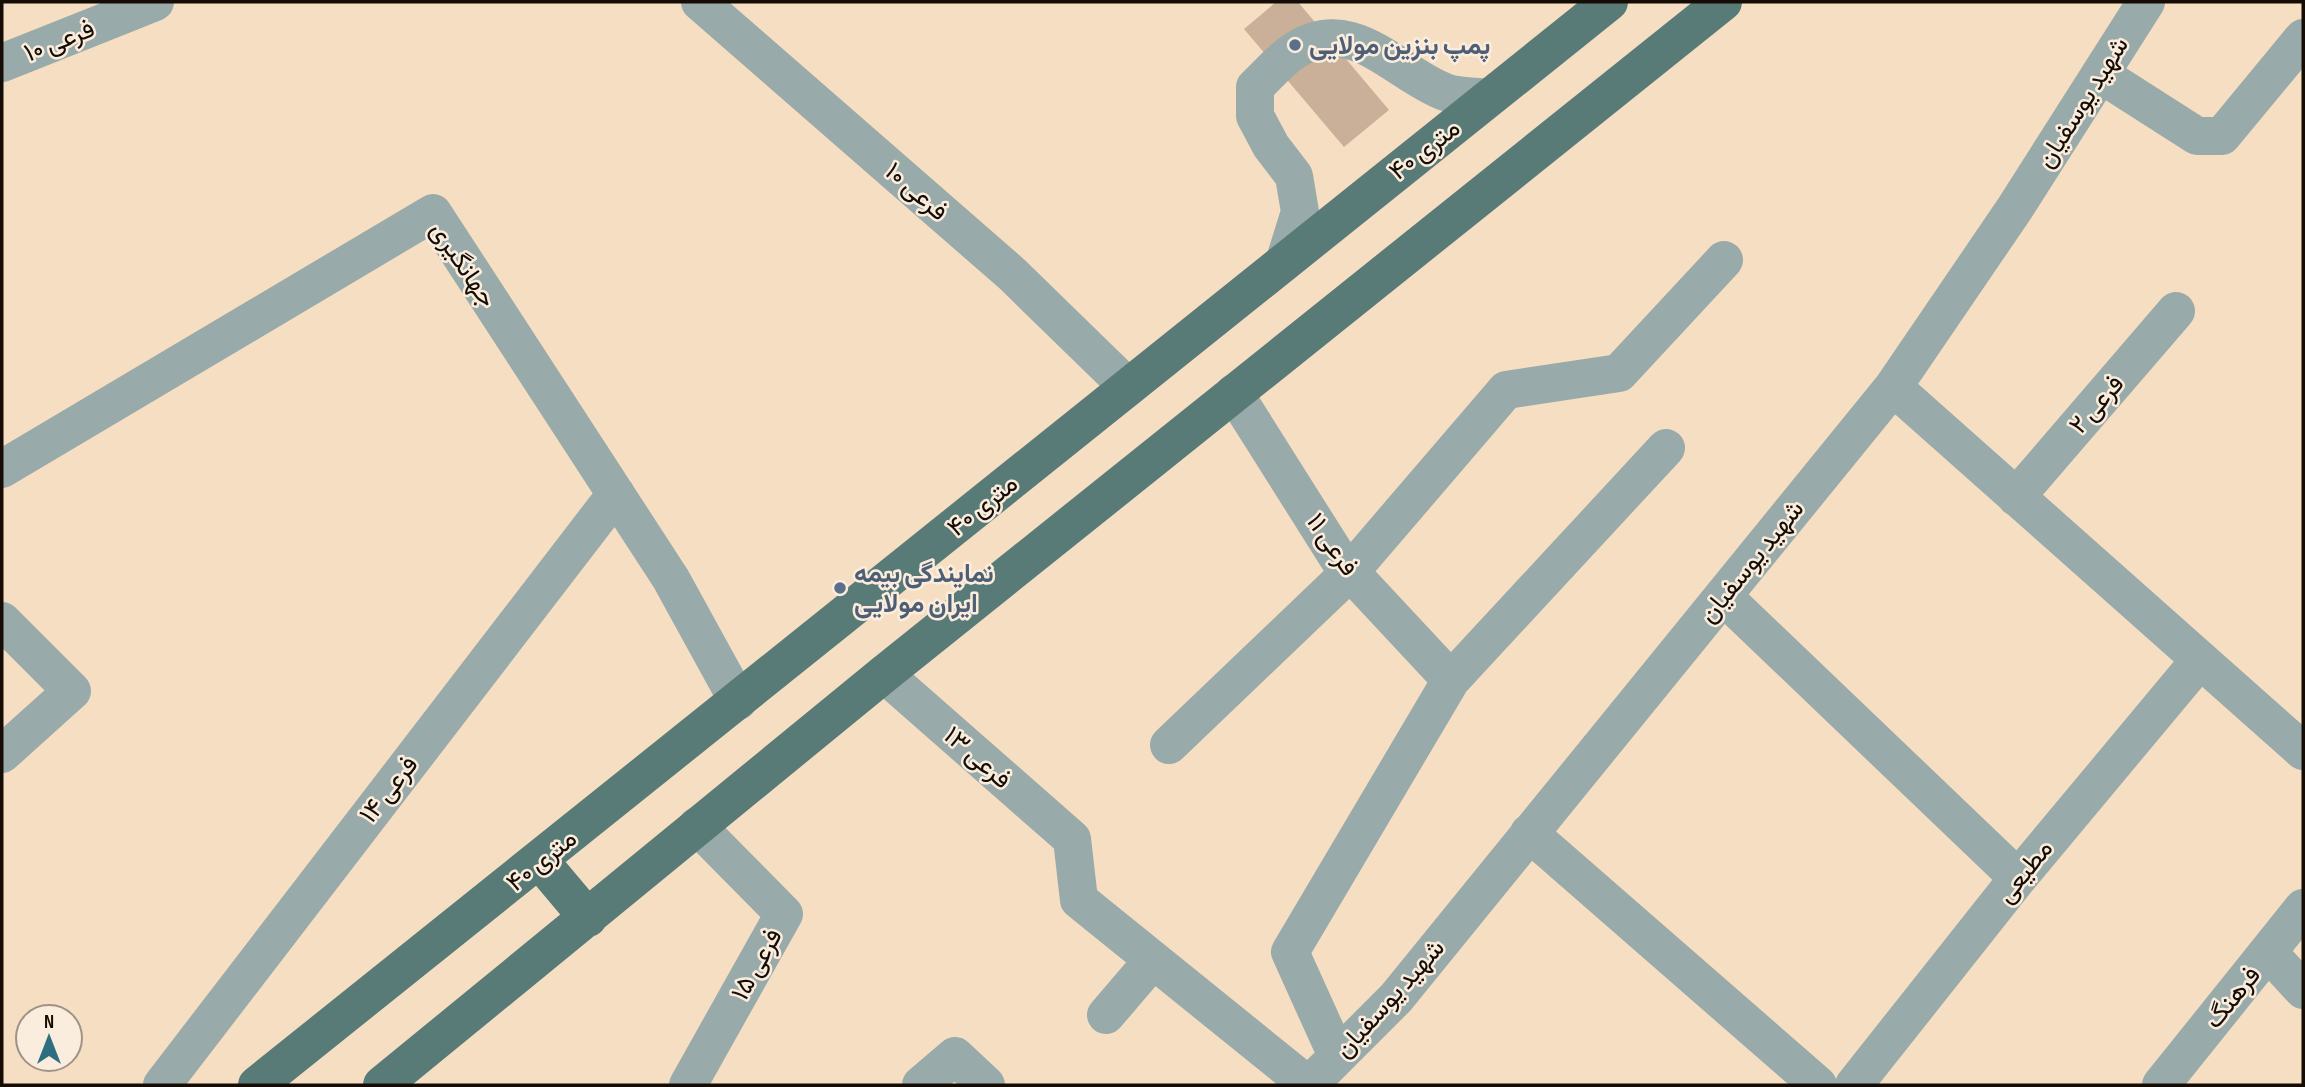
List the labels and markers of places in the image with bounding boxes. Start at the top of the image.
place label: پمپ بنزین مولایی [1309,31,1490,63]
marker: پمپ بنزین مولایی [1287,37,1303,53]
place label: نمایندگی بیمه ایران مولایی [854,559,994,620]
marker: نمایندگی بیمه ایران مولایی [832,580,848,596]

